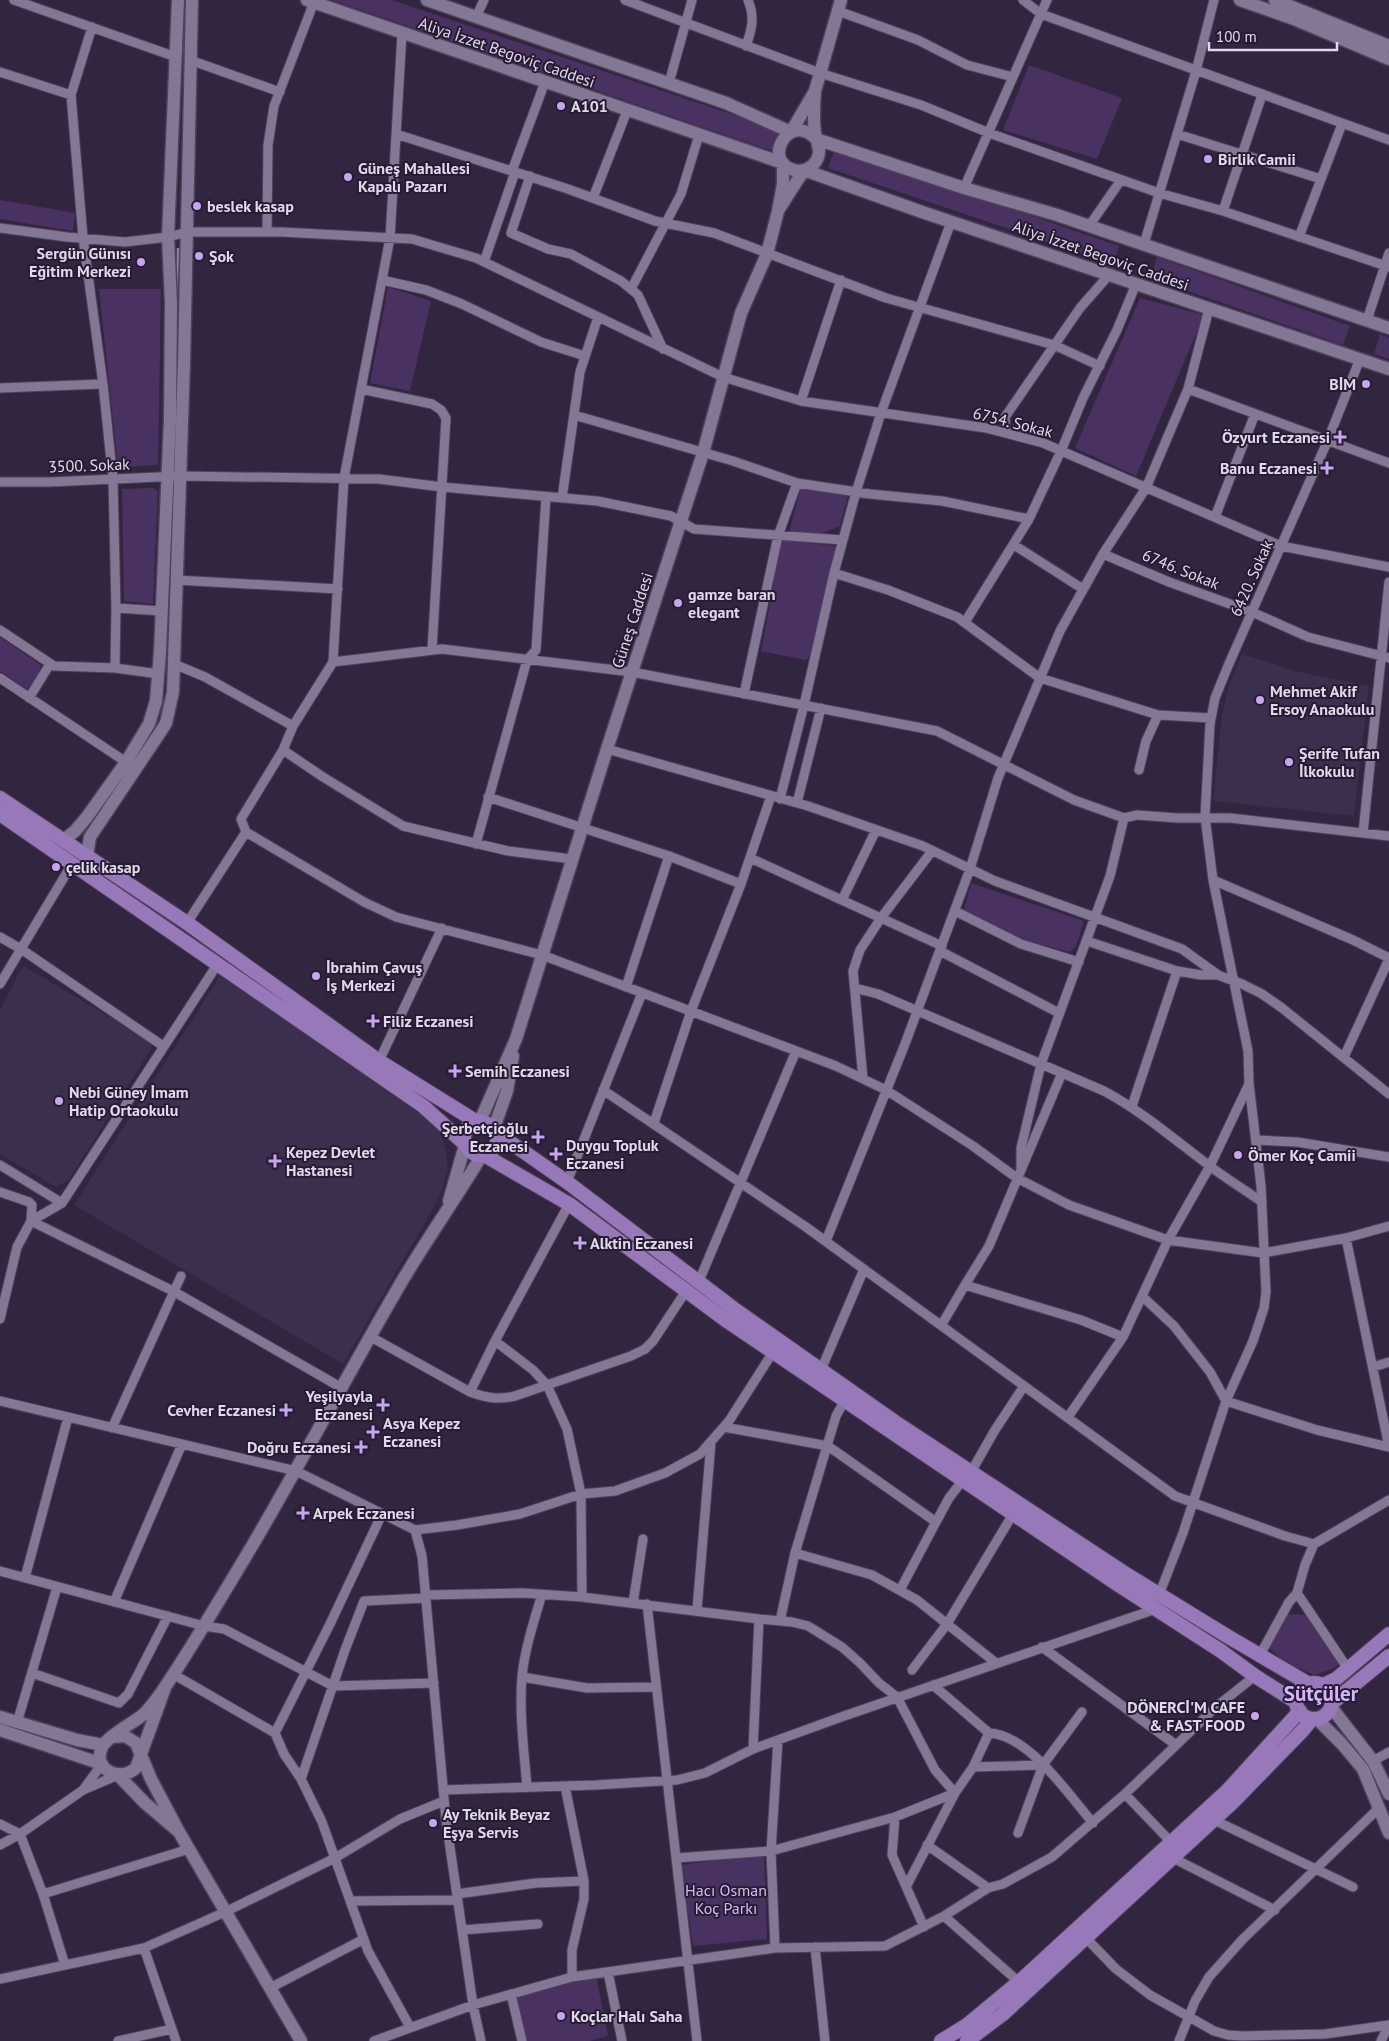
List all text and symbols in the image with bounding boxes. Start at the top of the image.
street label: Aliya İzzet Begoviç Caddesi [416,12,598,92]
scale bar [1209,20,1336,52]
text: 100 m [1216,27,1257,46]
place label: A101 [571,96,608,116]
marker: A101 [555,100,567,112]
place label: Birlik Camii [1218,149,1296,169]
marker: Birlik Camii [1202,153,1214,165]
place label: Güneş Mahallesi Kapalı Pazarı [358,158,470,196]
marker: Güneş Mahallesi Kapalı Pazarı [342,171,354,183]
place label: beslek kasap [207,196,294,216]
marker: beslek kasap [191,200,203,212]
street label: Aliya İzzet Begoviç Caddesi [1010,215,1192,295]
place label: Sergün Günısı Eğitim Merkezi [29,243,131,281]
place label: Şok [209,246,234,266]
marker: Şok [193,250,205,262]
marker: Sergün Günısı Eğitim Merkezi [135,256,147,268]
place label: BİM [1329,374,1356,394]
marker: BİM [1360,378,1372,390]
street label: 6754. Sokak [971,402,1055,442]
place label: Özyurt Eczanesi [1222,427,1330,447]
marker: Özyurt Eczanesi [1334,431,1346,443]
street label: 3500. Sokak [48,454,130,476]
place label: Banu Eczanesi [1220,458,1317,478]
marker: Banu Eczanesi [1321,462,1333,474]
street label: 6420. Sokak [1225,536,1277,619]
street label: 6746. Sokak [1139,544,1223,594]
street label: Güneş Caddesi [607,570,657,670]
place label: gamze baran elegant [688,584,776,622]
marker: gamze baran elegant [672,597,684,609]
place label: Mehmet Akif Ersoy Anaokulu [1270,681,1374,719]
marker: Mehmet Akif Ersoy Anaokulu [1254,694,1266,706]
place label: Şerife Tufan İlkokulu [1299,743,1380,781]
marker: Şerife Tufan İlkokulu [1283,756,1295,768]
place label: çelik kasap [66,857,141,877]
marker: çelik kasap [50,861,62,873]
place label: İbrahim Çavuş İş Merkezi [326,957,422,995]
marker: İbrahim Çavuş İş Merkezi [310,970,322,982]
place label: Filiz Eczanesi [383,1011,474,1031]
marker: Filiz Eczanesi [367,1015,379,1027]
place label: Semih Eczanesi [465,1061,570,1081]
marker: Semih Eczanesi [449,1065,461,1077]
place label: Nebi Güney İmam Hatip Ortaokulu [69,1082,189,1120]
marker: Nebi Güney İmam Hatip Ortaokulu [53,1095,65,1107]
place label: Şerbetçioğlu Eczanesi [442,1118,528,1156]
marker: Şerbetçioğlu Eczanesi [532,1131,544,1143]
place label: Duygu Topluk Eczanesi [566,1135,659,1173]
place label: Kepez Devlet Hastanesi [286,1142,376,1180]
place label: Ömer Koç Camii [1248,1145,1356,1165]
marker: Duygu Topluk Eczanesi [550,1148,562,1160]
marker: Ömer Koç Camii [1232,1149,1244,1161]
marker: Kepez Devlet Hastanesi [268,1154,282,1168]
place label: Alktin Eczanesi [590,1233,693,1253]
marker: Alktin Eczanesi [574,1237,586,1249]
place label: Yeşilyayla Eczanesi [304,1386,373,1424]
marker: Yeşilyayla Eczanesi [377,1399,389,1411]
place label: Cevher Eczanesi [167,1400,276,1420]
marker: Cevher Eczanesi [280,1404,292,1416]
place label: Asya Kepez Eczanesi [383,1413,460,1451]
marker: Asya Kepez Eczanesi [367,1426,379,1438]
place label: Doğru Eczanesi [247,1437,351,1457]
marker: Doğru Eczanesi [355,1441,367,1453]
place label: Arpek Eczanesi [313,1503,415,1523]
marker: Arpek Eczanesi [297,1507,309,1519]
district label: Sütçüler [1284,1680,1359,1707]
place label: DÖNERCİ'M CAFE & FAST FOOD [1127,1697,1245,1735]
marker: DÖNERCİ'M CAFE & FAST FOOD [1249,1710,1261,1722]
place label: Ay Teknik Beyaz Eşya Servis [443,1804,550,1842]
marker: Ay Teknik Beyaz Eşya Servis [427,1817,439,1829]
park label: Hacı Osman Koç Parkı [685,1880,767,1918]
place label: Koçlar Halı Saha [571,2006,683,2026]
marker: Koçlar Halı Saha [555,2010,567,2022]

